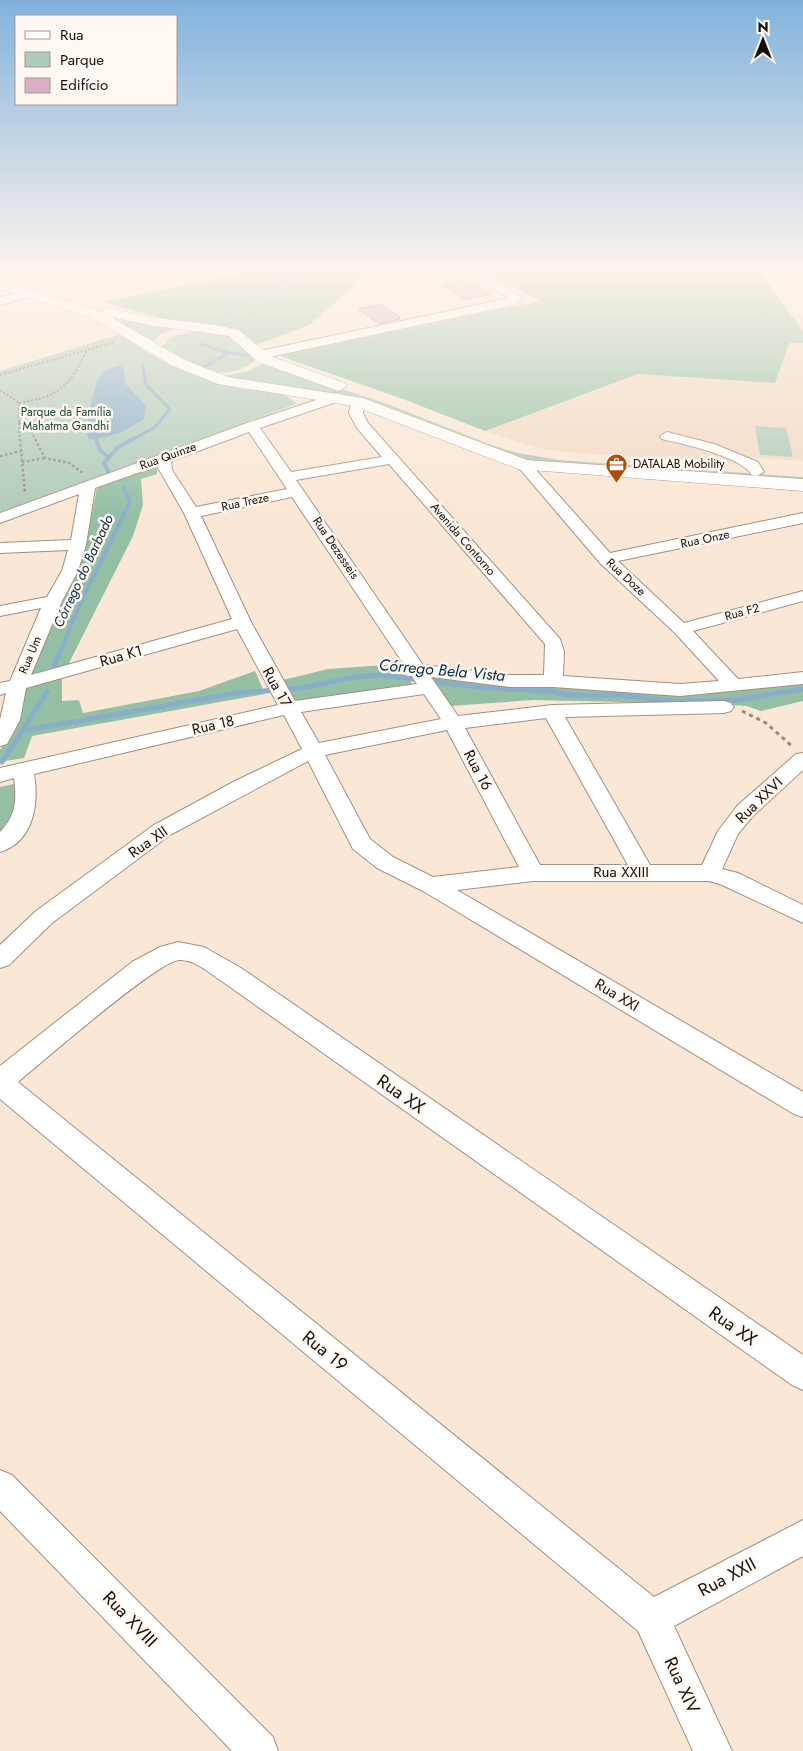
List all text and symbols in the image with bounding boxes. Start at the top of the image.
legend [15,15,178,105]
north arrow [738,15,788,65]
text: N [757,17,769,37]
text: Rua [60,24,84,46]
text: Parque [60,49,104,71]
text: Edifício [60,74,108,96]
park label: Parque da Família Mahatma Gandhi [21,403,112,435]
street label: Rua Quinze [137,437,199,475]
office icon: DATALAB Mobility [605,452,629,483]
place label: DATALAB Mobility [633,455,725,473]
street label: Rua Treze [219,488,271,516]
street label: Avenida Contorno [426,498,500,580]
water label: Córrego do Barbado [48,511,118,631]
street label: Rua Dezesseis [308,513,364,583]
street label: Rua Onze [679,525,731,553]
street label: Rua Doze [602,554,650,600]
street label: Rua F2 [723,599,761,625]
street label: Rua Um [14,633,46,677]
street label: Rua K1 [97,639,145,673]
water label: Córrego Bela Vista [378,653,506,687]
street label: Rua 17 [257,663,297,711]
street label: Rua 18 [190,709,236,741]
street label: Rua 16 [458,746,498,794]
street label: Rua XXVI [730,772,788,828]
street label: Rua XII [124,820,172,864]
street label: Rua XXIII [593,861,649,883]
street label: Rua XXI [591,973,643,1017]
street label: Rua XX [372,1068,430,1120]
street label: Rua XX [704,1300,762,1352]
street label: Rua 19 [297,1325,353,1377]
street label: Rua XXII [693,1551,761,1603]
street label: Rua XVIII [97,1585,163,1653]
street label: Rua XIV [658,1652,706,1718]

